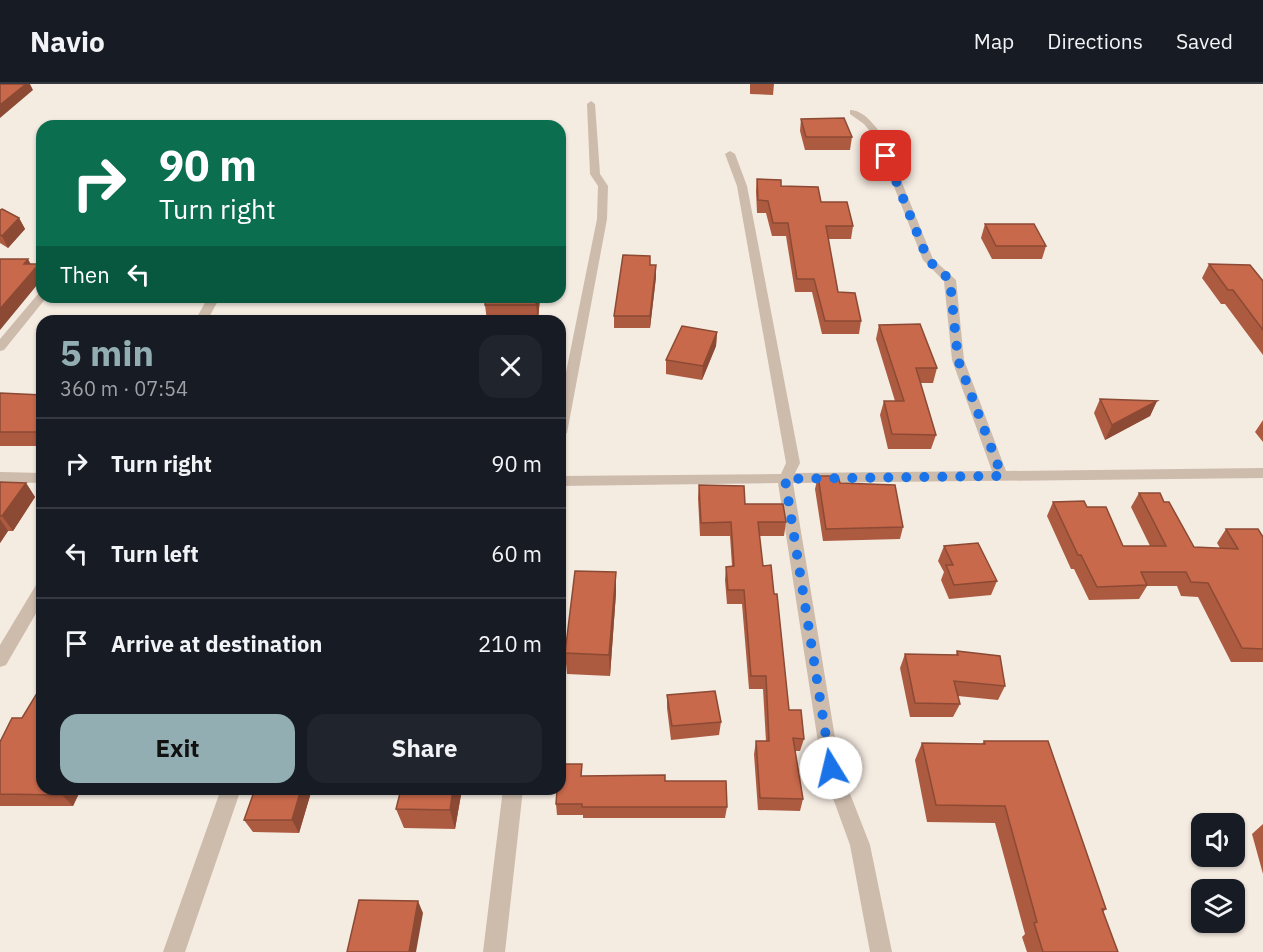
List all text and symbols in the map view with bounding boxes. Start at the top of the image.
text: Navio [30,23,105,60]
text: Map [974,27,1014,55]
text: Directions [1047,27,1143,55]
text: Saved [1176,27,1233,55]
pin [860,130,911,181]
text: 90 m [159,138,257,193]
icon: arrive [869,139,902,172]
icon: right [60,144,138,222]
text: Turn right [159,191,276,226]
icon: left [122,258,155,291]
text: Then [60,260,110,289]
text: 5 min [60,329,154,376]
button: close [479,335,542,398]
text: 360 m · 07:54 [60,375,188,402]
icon: right [60,447,93,480]
text: Turn right [111,449,212,478]
text: 90 m [491,449,542,478]
icon: left [60,537,93,570]
text: Turn left [111,539,199,568]
text: 60 m [491,539,542,568]
icon: arrive [60,627,93,660]
text: Arrive at destination [111,629,322,658]
text: 210 m [478,629,542,658]
button: Exit [60,714,295,783]
button: Share [307,714,542,783]
position arrow [799,736,863,800]
map controls [1191,813,1245,933]
button: sound [1191,813,1245,867]
button: layers [1191,879,1245,933]

